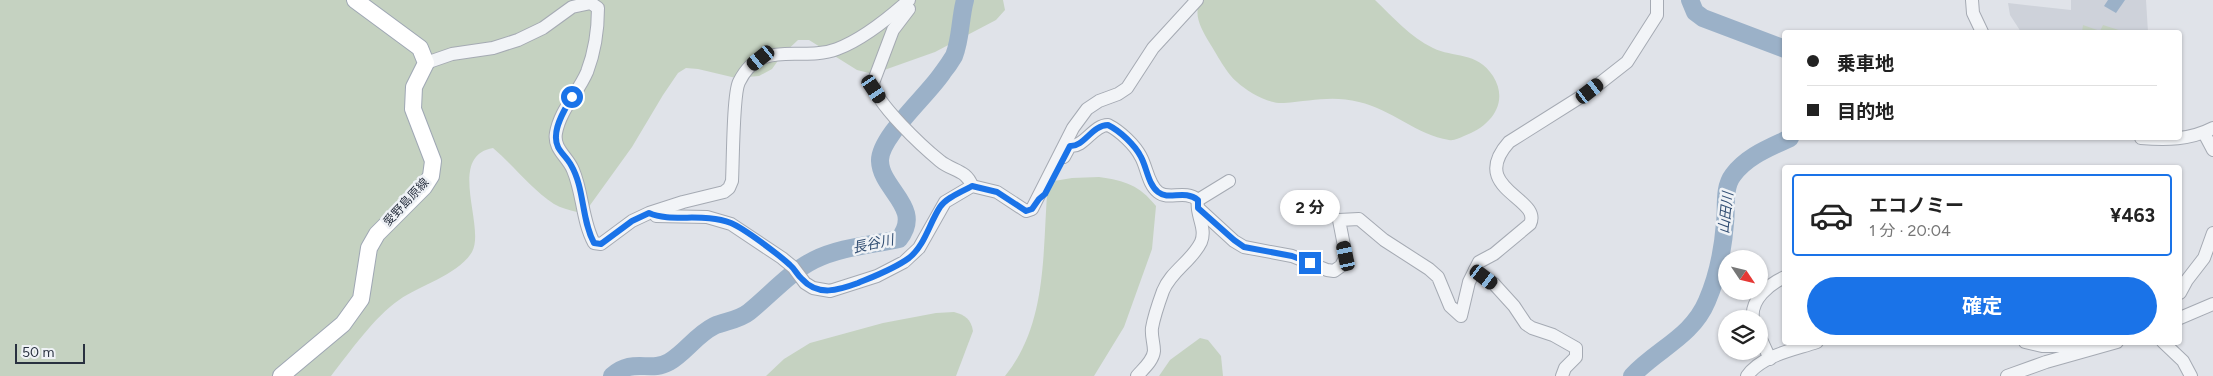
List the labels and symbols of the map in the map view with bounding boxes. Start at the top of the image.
car [744,43,777,73]
car [859,72,888,106]
car [1573,76,1606,106]
route start [561,86,583,108]
street label: 愛野島原線 [380,175,432,229]
water label: 山田川 [1715,189,1737,235]
callout: 2 分 [1280,190,1340,226]
water label: 長谷川 [851,231,897,257]
car [1335,240,1356,272]
north arrow [1718,250,1768,300]
route end [1299,252,1321,274]
car [1467,262,1500,292]
scale bar [15,341,85,364]

